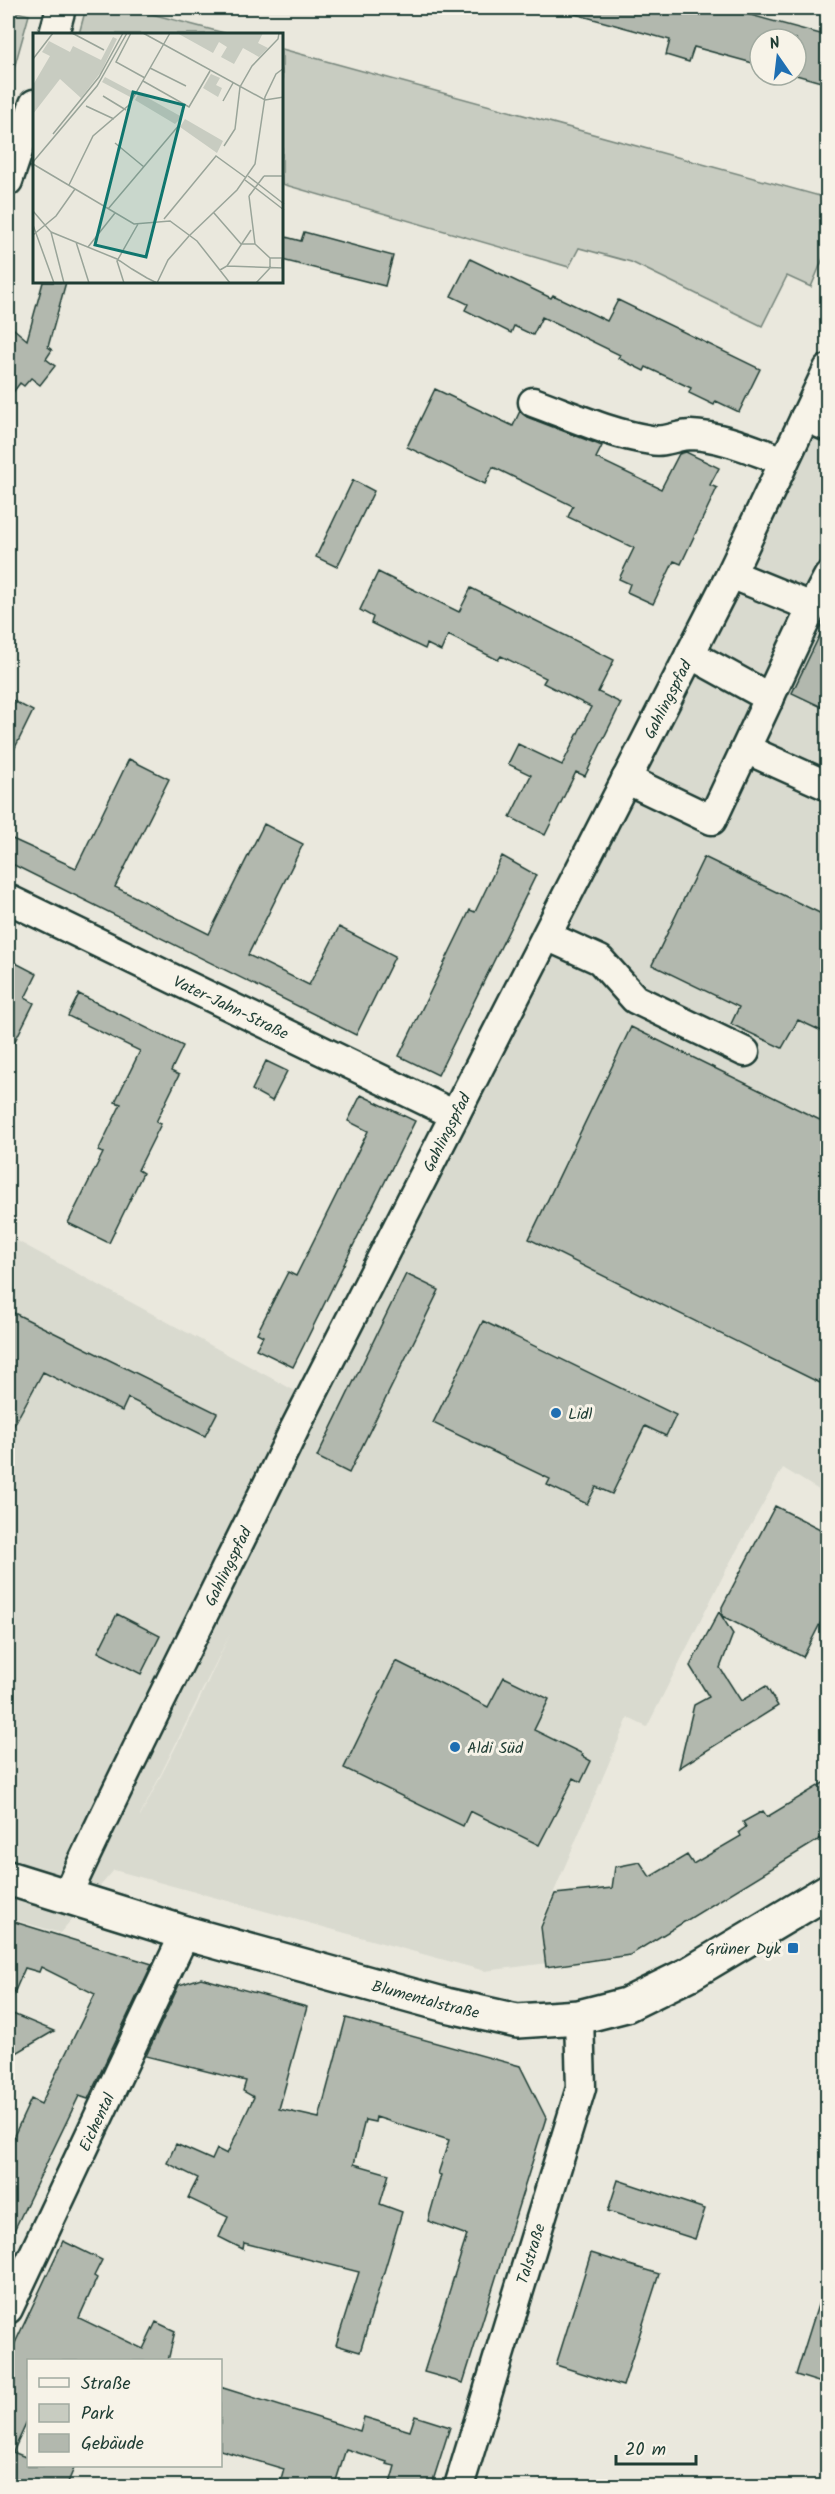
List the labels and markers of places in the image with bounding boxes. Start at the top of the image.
place label: Lidl [568,1402,593,1427]
marker: Lidl [549,1406,563,1420]
place label: Aldi Süd [467,1736,524,1761]
marker: Aldi Süd [448,1740,462,1754]
place label: Grüner Dyk [705,1937,781,1962]
marker: Grüner Dyk [786,1941,800,1955]

